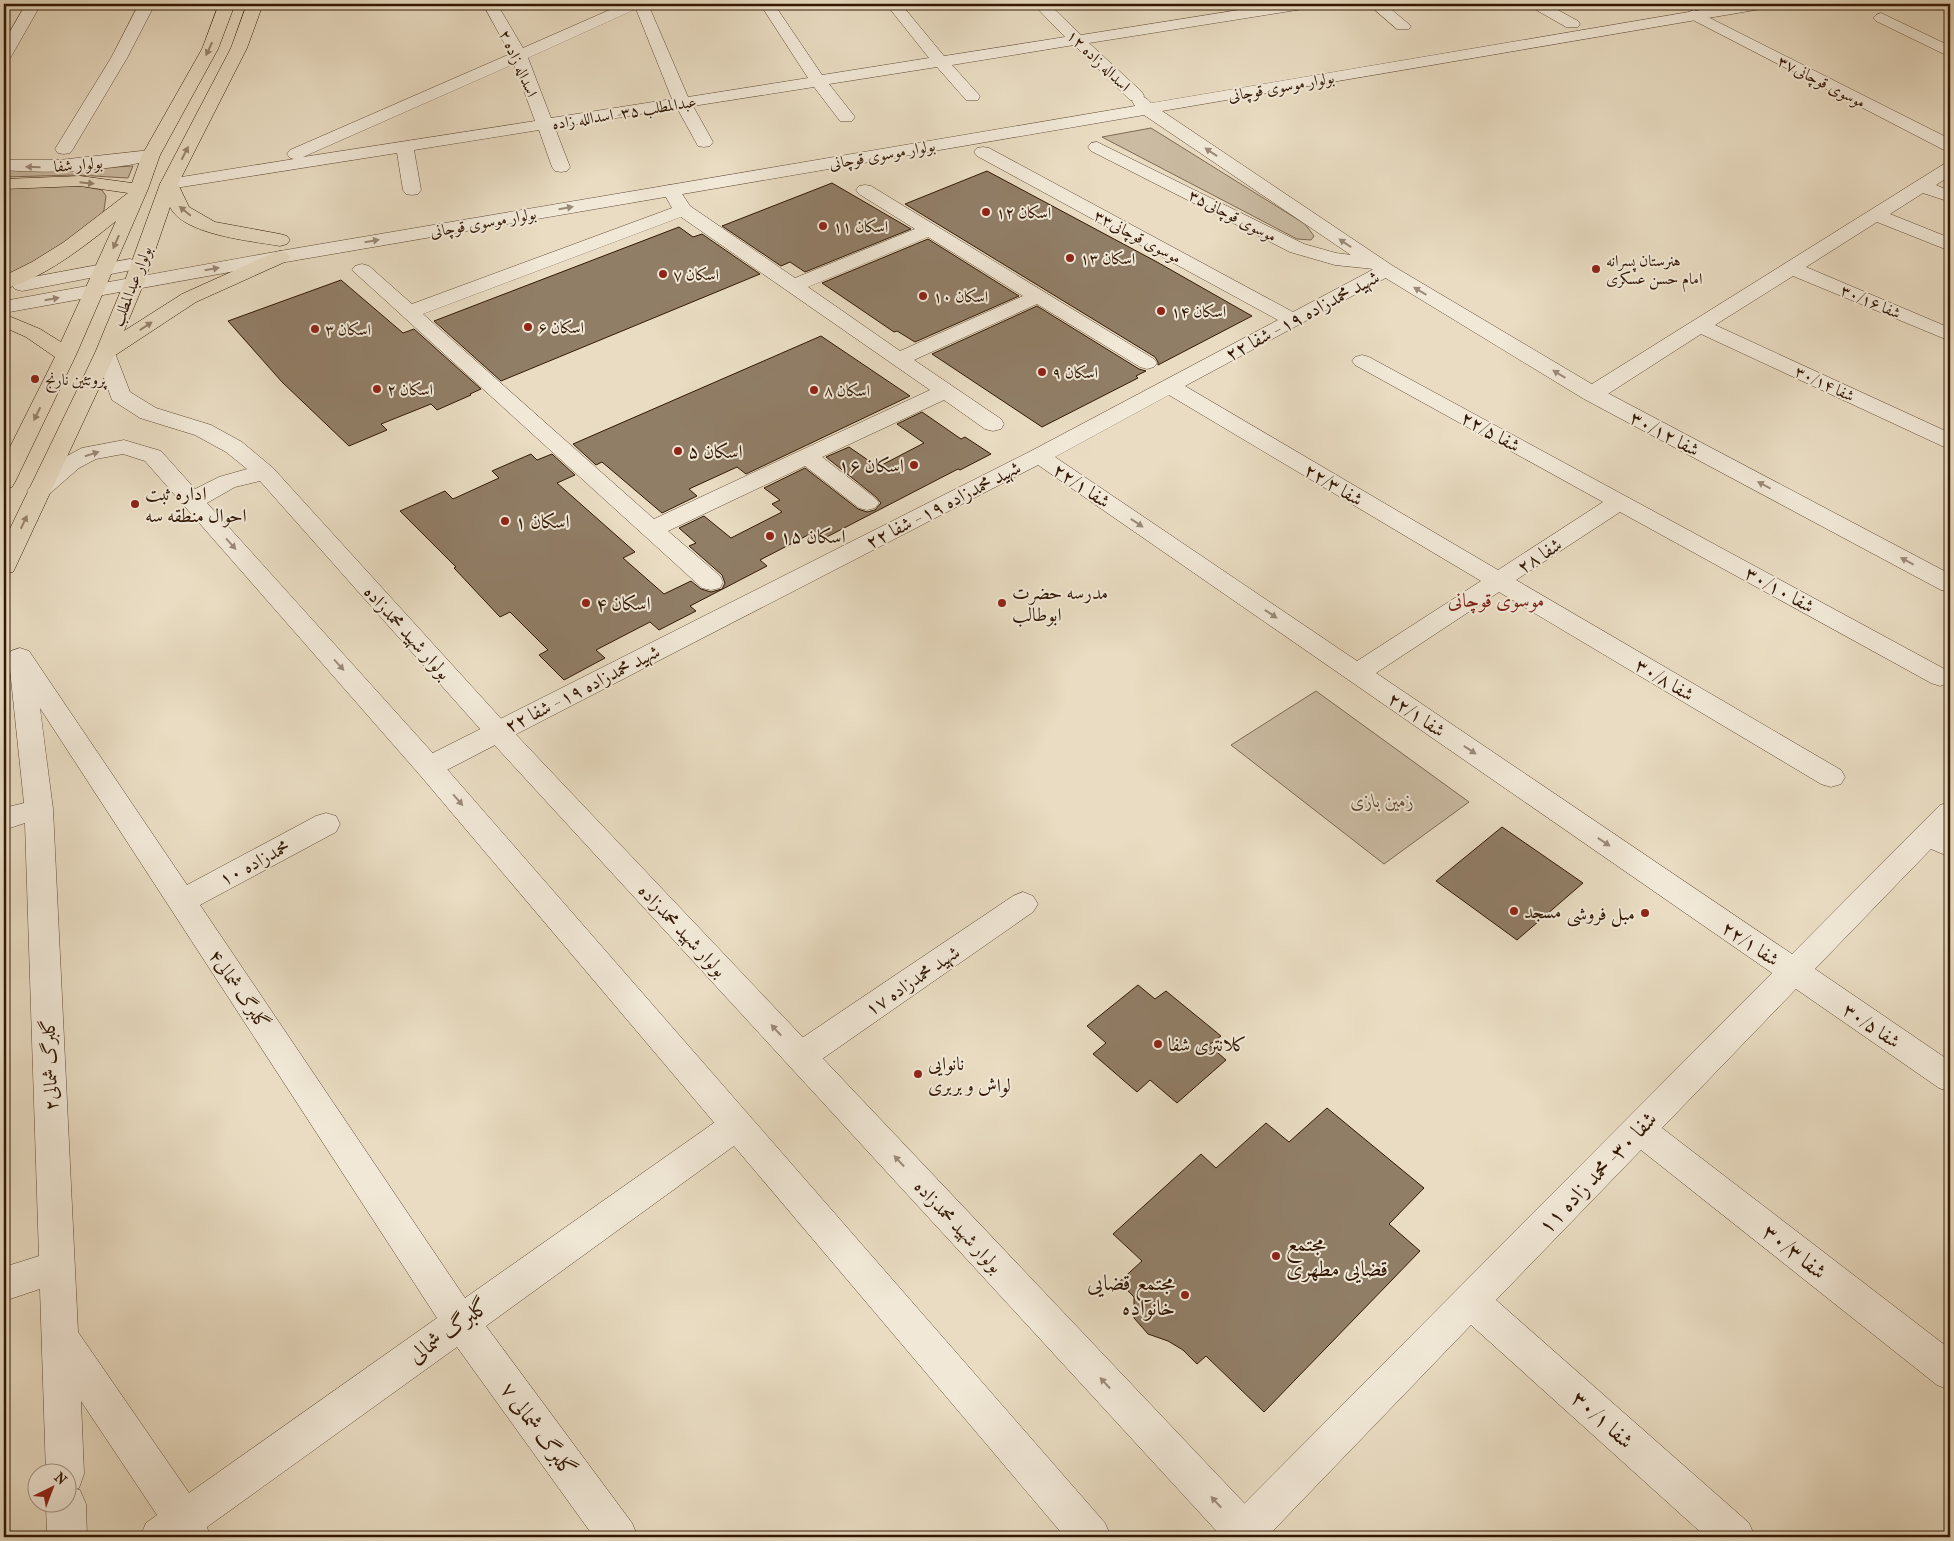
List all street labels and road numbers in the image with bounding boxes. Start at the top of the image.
street label: اسداله زاده ۱۲ [1063,25,1134,95]
street label: اسداله زاده ۲ [495,27,542,100]
street label: موسوی قوچانی۳۷ [1774,51,1869,114]
street label: بولوار موسوی قوچانی [1226,68,1336,107]
street label: عبدالمطلب ۳۵- اسدالله زاده [551,92,698,134]
street label: بولوار موسوی قوچانی [827,136,937,175]
street label: بولوار شفا [53,153,103,177]
street label: موسوی قوچانی۳۵ [1185,185,1280,248]
street label: بولوار موسوی قوچانی [428,204,538,243]
street label: موسوی قوچانی۳۳ [1090,205,1185,269]
street label: بولوار عبدالمطلب [107,243,156,329]
street label: شهید محمدزاده ۱۹ - شفا ۲۲ [1222,266,1384,367]
street label: شفا ۳۰/۱۶ [1838,280,1904,323]
street label: شفا ۳۰/۱۴ [1792,361,1858,405]
street label: شفا ۳۰/۱۲ [1626,406,1703,461]
street label: شفا ۲۲/۵ [1457,407,1524,457]
street label: شهید محمدزاده ۱۹ - شفا ۲۲ [862,456,1025,554]
street label: ۲۲/۱ شفا [1049,459,1114,513]
street label: شفا ۲۲/۳ [1300,459,1367,511]
street label: شفا ۲۸ [1513,533,1566,578]
street label: شفا ۳۰/۱۰ [1741,562,1818,618]
street label: بولوار شهید محمدزاده [359,581,455,685]
street label: شهید محمدزاده ۱۹ - شفا ۲۲ [501,640,664,738]
street label: شفا ۳۰/۸ [1631,654,1698,706]
street label: ۲۲/۱ شفا [1384,688,1449,742]
street label: محمدزاده ۱۰ [216,835,294,891]
street label: بولوار شهید محمدزاده [633,880,731,982]
street label: ۲۲/۱ شفا [1718,917,1783,971]
street label: شهید محمدزاده ۱۷ [861,941,965,1021]
street label: گلبرگ شمالی۴ [204,945,275,1034]
street label: ۳۰/۵ شفا [1839,999,1904,1053]
street label: گلبرگ شمالی۲ [36,1019,63,1111]
street label: شفا ۳۰- محمد زاده ۱۱ [1533,1106,1663,1239]
street label: بولوار شهید محمدزاده [909,1176,1007,1278]
street label: ۳۰/۳ شفا [1757,1219,1832,1285]
street label: گلبرگ شمالی [403,1292,494,1369]
street label: گلبرگ شمالی ۷ [495,1376,582,1482]
street label: شفا ۳۰/۱ [1566,1385,1639,1454]

